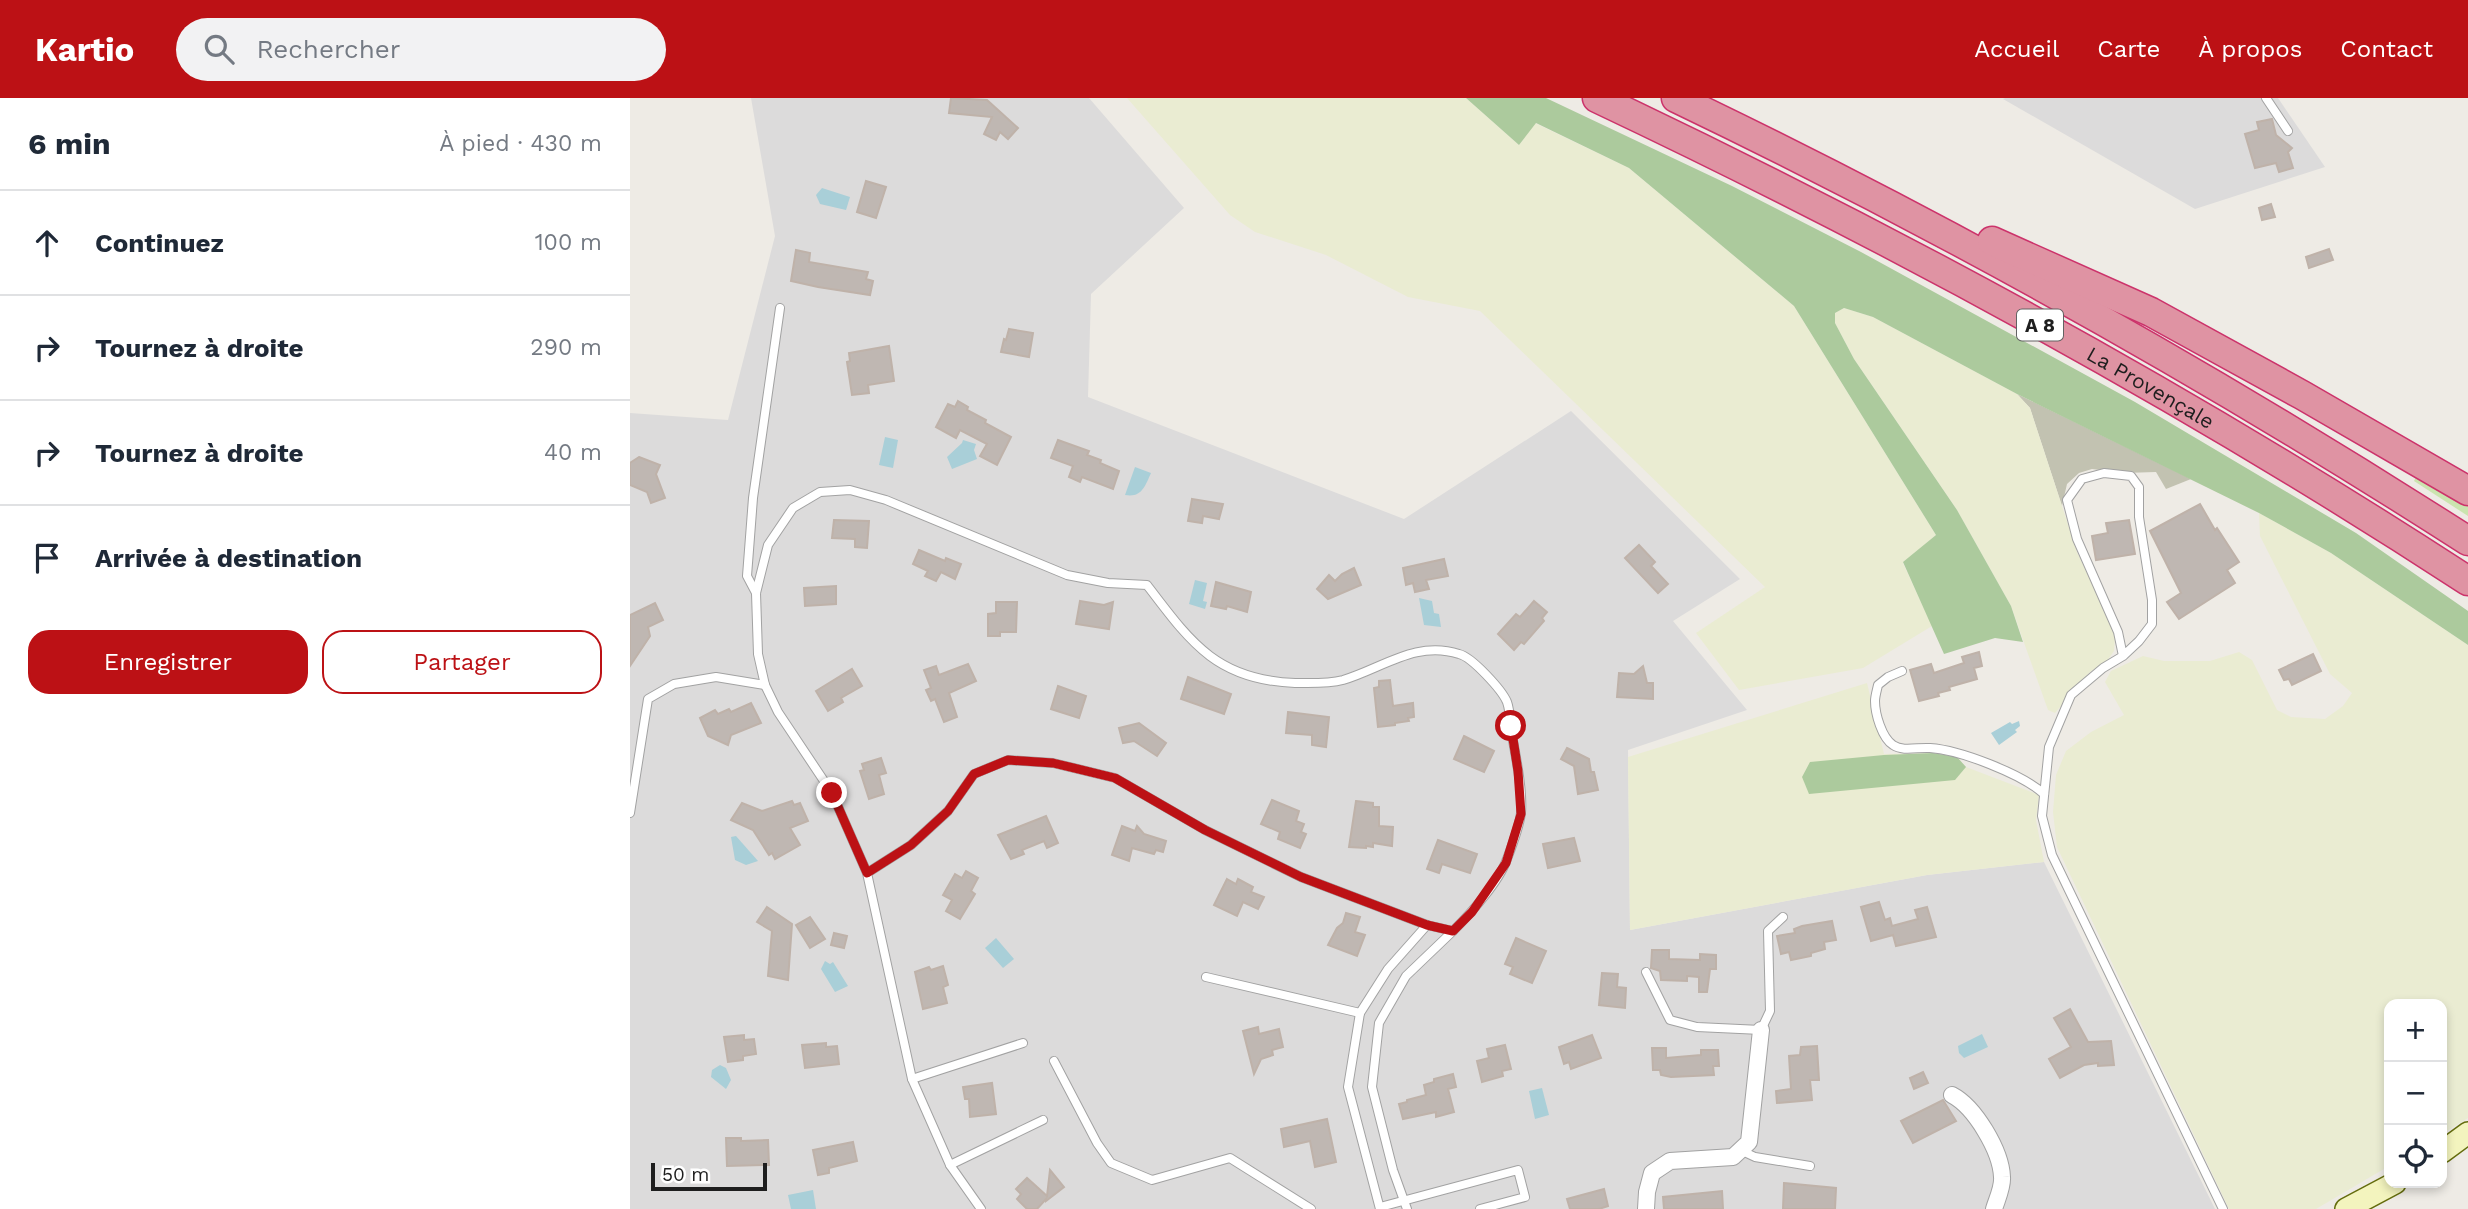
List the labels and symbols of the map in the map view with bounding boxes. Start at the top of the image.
road number: A 8 [2017,310,2063,341]
street label: La Provençale [2083,341,2219,434]
route start [1495,710,1526,741]
route end [816,777,847,808]
scale bar [651,1160,766,1192]

